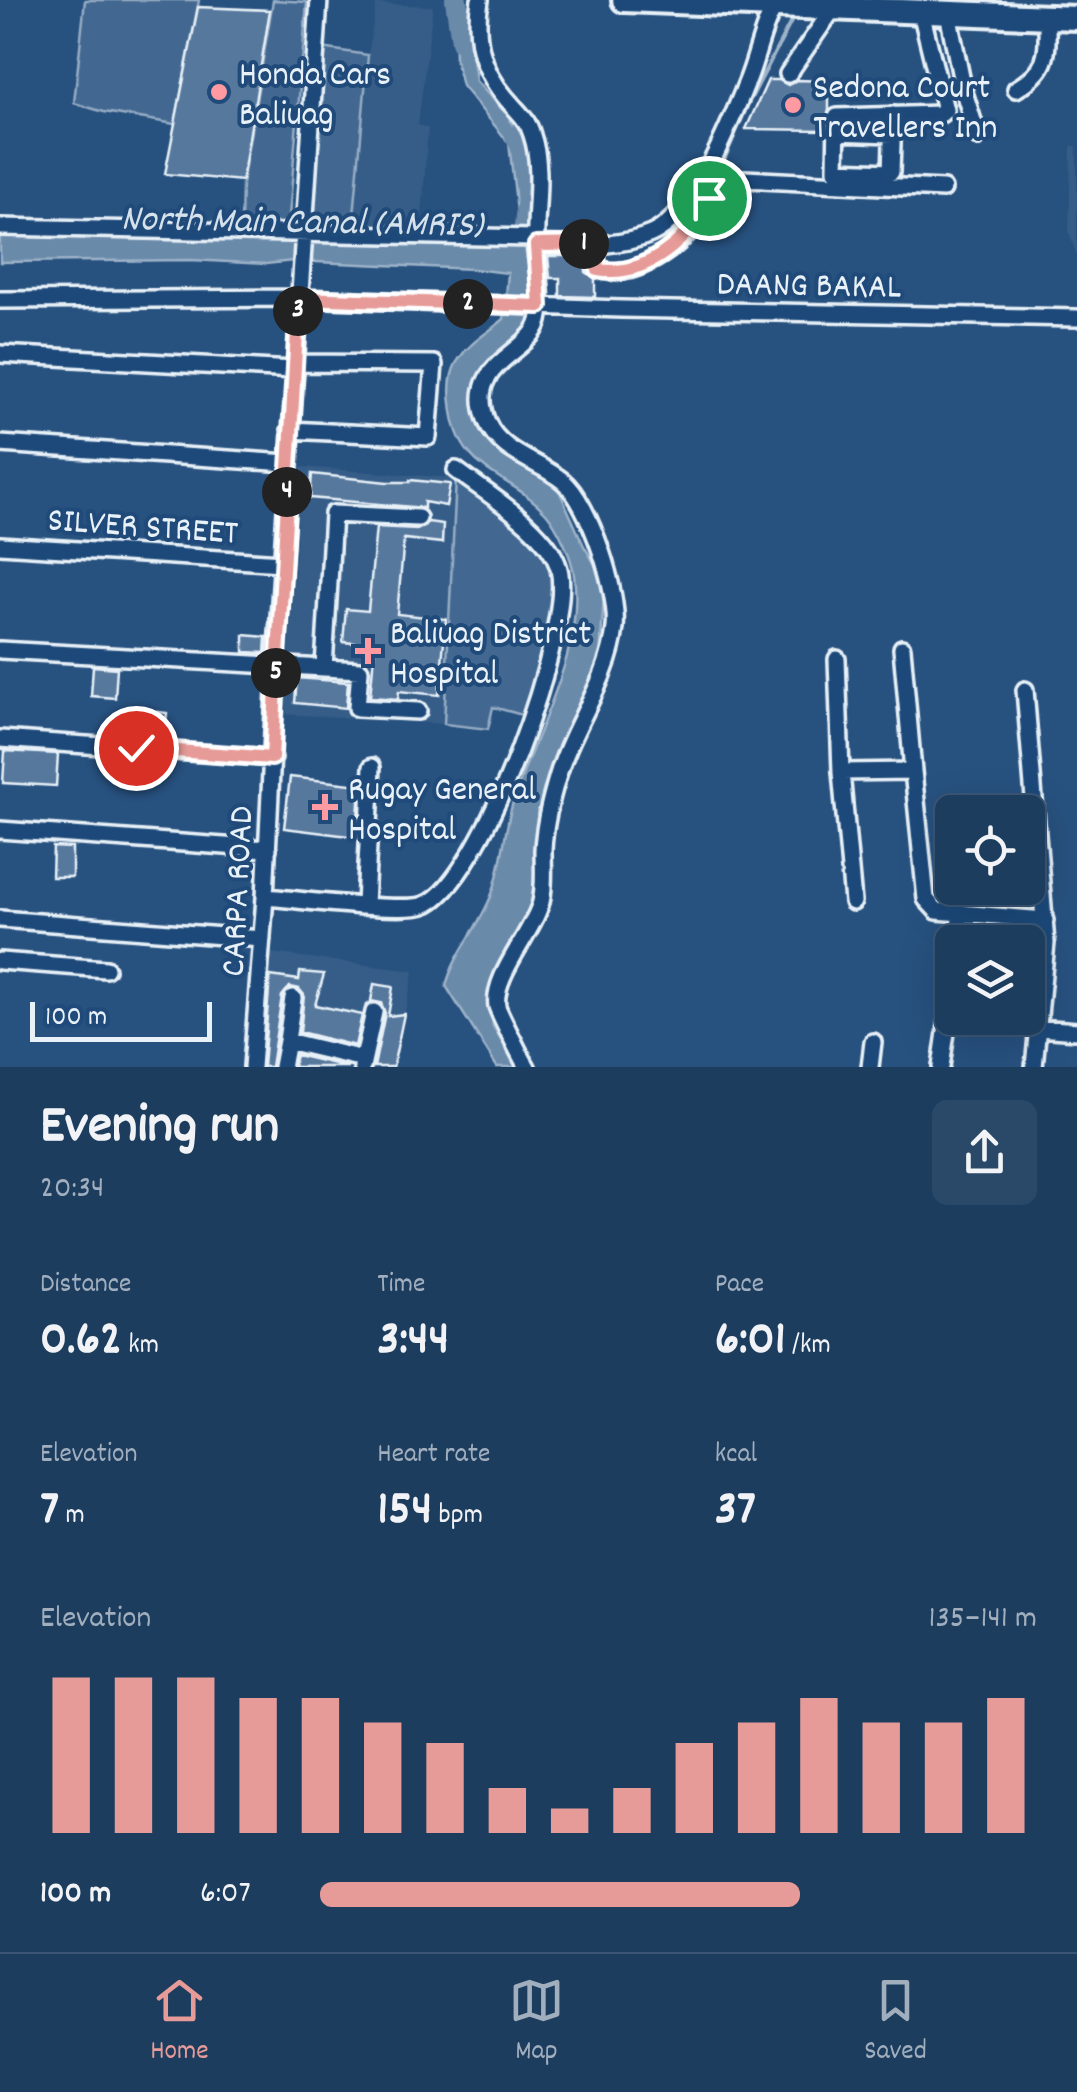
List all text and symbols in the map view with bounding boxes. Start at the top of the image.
place label: Honda Cars Baliuag [239,52,391,142]
place label: Sedona Court Travellers Inn [813,65,997,155]
marker: Honda Cars Baliuag [208,81,230,103]
marker: Sedona Court Travellers Inn [782,94,804,116]
pin [667,156,752,241]
icon: arrive [682,171,737,226]
water label: North Main Canal (AMRIS) [120,194,486,255]
pin: 1 [559,219,609,269]
text: 1 [581,224,587,264]
street label: DAANG BAKAL [716,261,902,315]
pin: 2 [443,279,493,329]
text: 2 [462,284,474,324]
pin: 3 [273,286,323,336]
text: 3 [292,291,304,331]
pin: 4 [262,467,312,517]
text: 4 [281,472,293,512]
street label: SILVER STREET [46,497,239,561]
place label: Baliuag District Hospital [390,611,591,701]
marker: Baliuag District Hospital [355,638,381,664]
pin: 5 [251,648,301,698]
text: 5 [270,653,282,693]
pin [94,706,179,791]
icon: check [109,721,164,776]
place label: Rugay General Hospital [348,767,536,857]
marker: Rugay General Hospital [312,794,338,820]
map controls [935,795,1045,1035]
button: locate [935,795,1045,905]
street label: CARPA ROAD [211,805,269,978]
button: layers [935,925,1045,1035]
scale bar [30,997,212,1042]
text: 100 m [45,999,107,1039]
text: Evening run [40,1090,279,1169]
button: share [932,1100,1037,1205]
text: 20:34 [40,1167,104,1213]
text: Distance [40,1266,131,1306]
text: Time [377,1266,425,1306]
text: Pace [715,1266,764,1306]
text: 0.62 [40,1306,122,1378]
text: 3:44 [377,1306,449,1378]
text: 6:01 [715,1306,786,1378]
text: km [122,1327,159,1367]
text: /km [786,1327,831,1367]
text: Elevation [40,1436,137,1476]
text: Heart rate [377,1436,490,1476]
text: kcal [715,1436,757,1476]
text: 7 [40,1476,59,1548]
text: 154 [377,1476,432,1548]
text: 37 [715,1476,756,1548]
text: m [59,1497,85,1537]
text: bpm [432,1497,483,1537]
text: Elevation [40,1597,151,1643]
text: 135–141 m [928,1597,1037,1643]
text: 100 m [40,1872,111,1918]
text: 6:07 [200,1872,251,1918]
tab: Home [150,1973,209,2073]
tab: Map [509,1973,564,2073]
tab: Saved [864,1973,927,2073]

